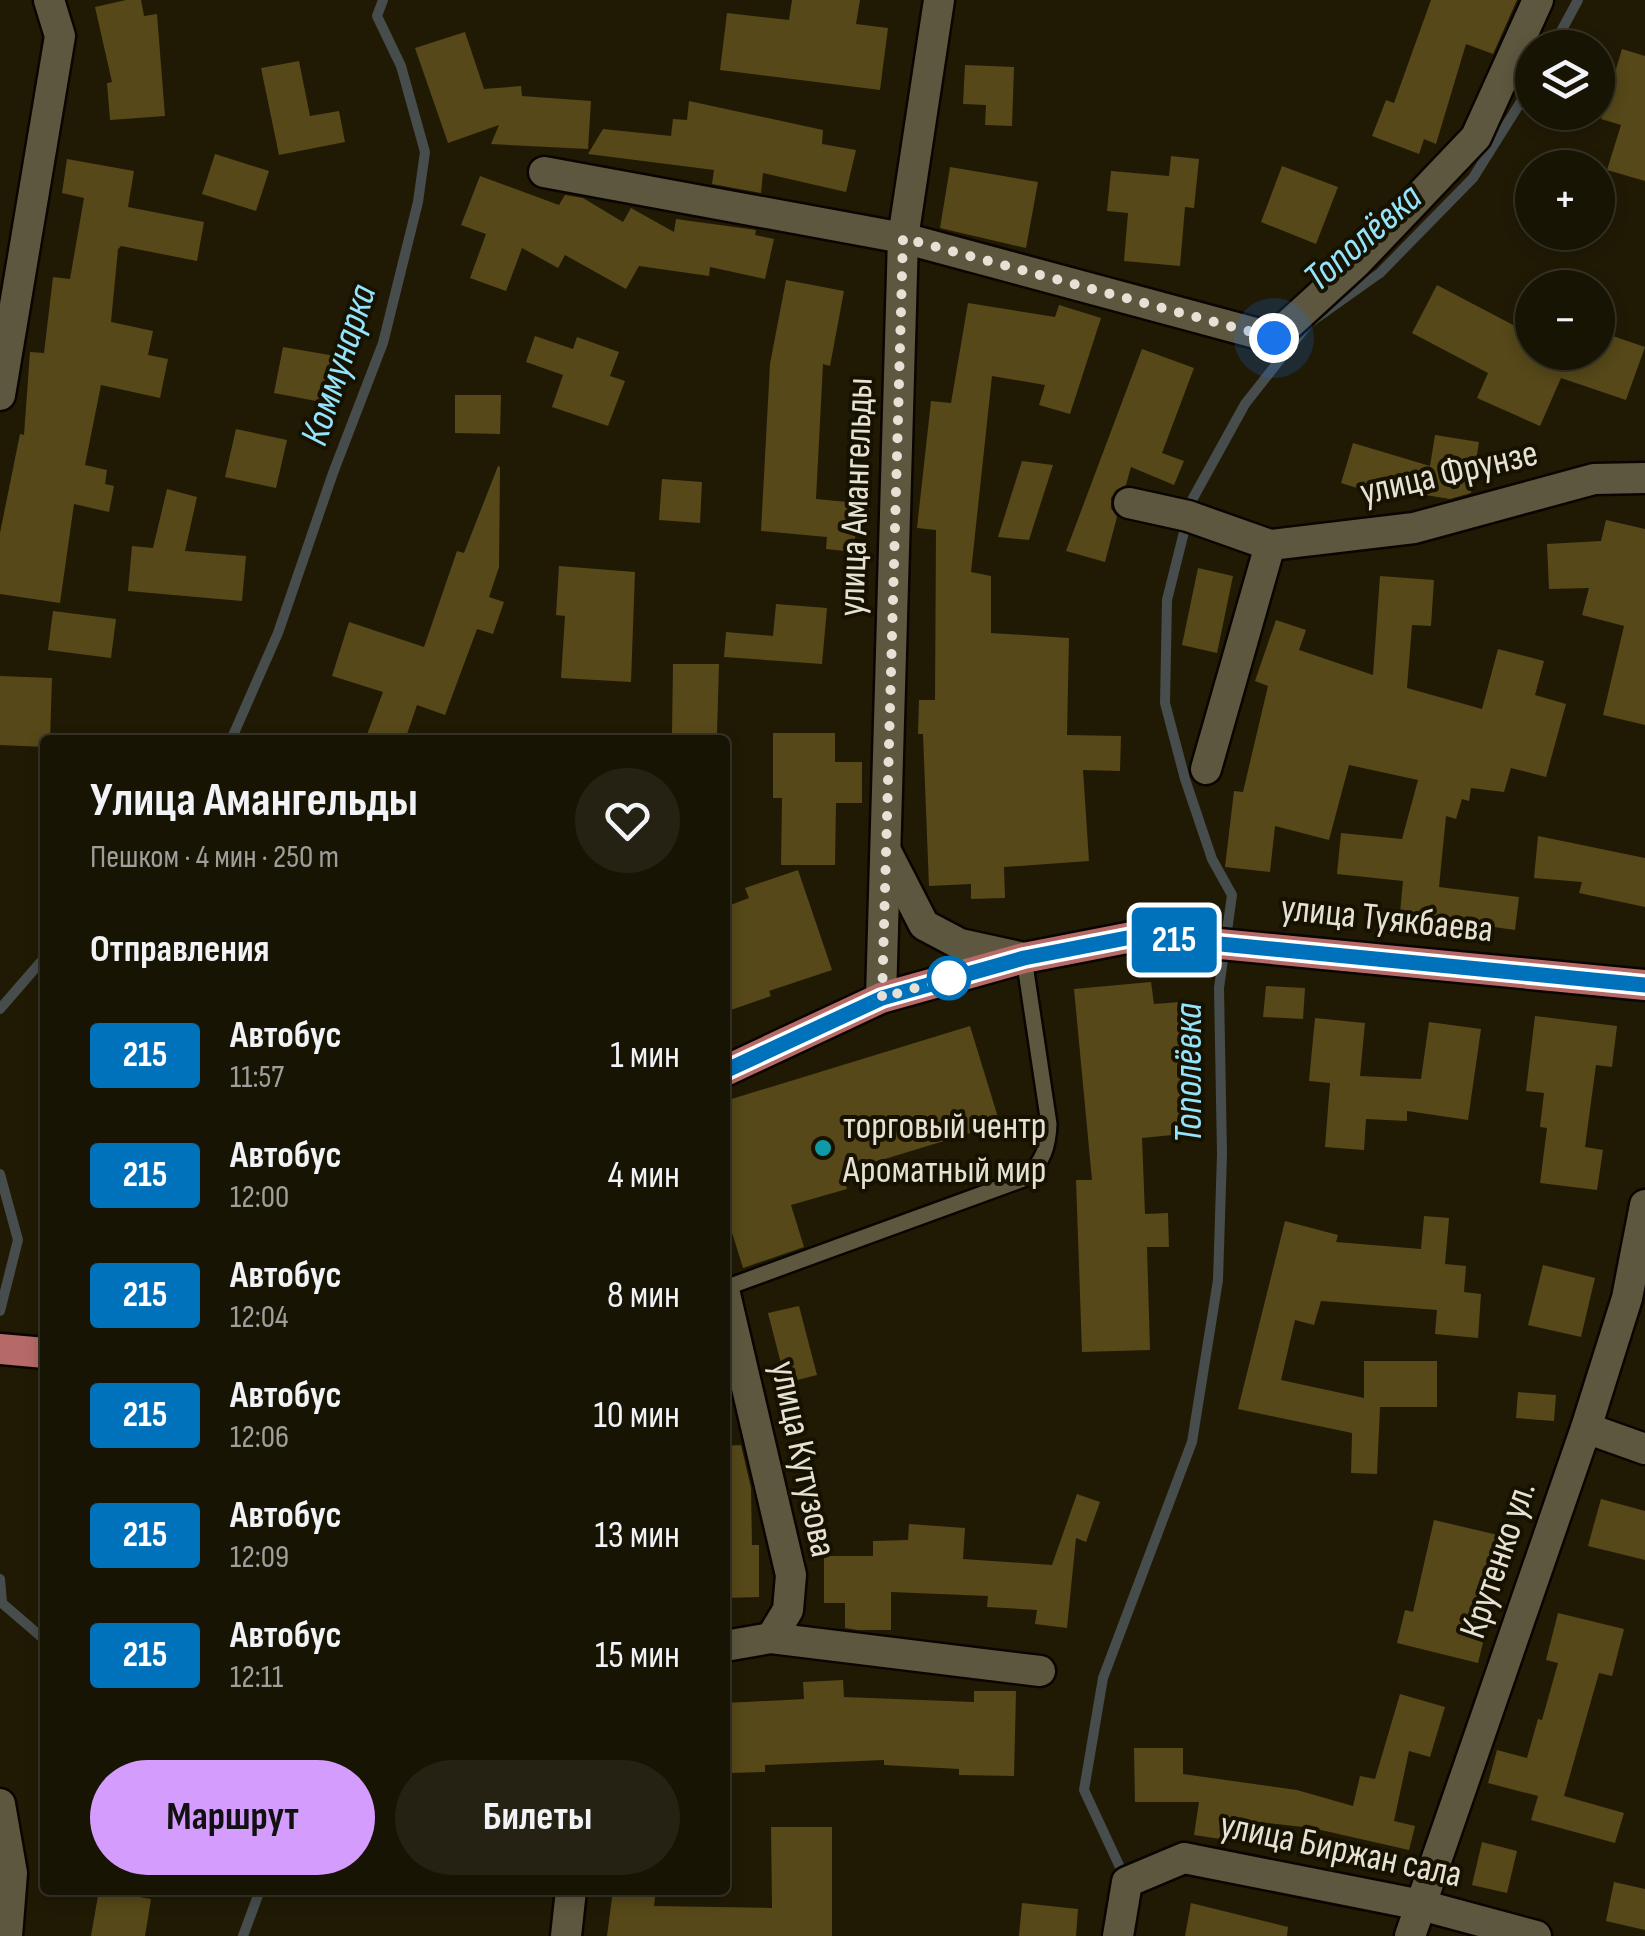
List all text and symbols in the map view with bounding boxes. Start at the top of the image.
map controls [1515,30,1615,370]
button: layers [1515,30,1615,130]
button: + [1515,150,1615,250]
water label: Тополёвка [1294,174,1432,302]
button: − [1515,270,1615,370]
water label: Коммунарка [290,278,388,452]
your location [1249,313,1299,363]
street label: улица Амангельды [829,377,883,617]
street label: улица Фрунзе [1356,431,1542,515]
button: heart [575,768,680,873]
text: Улица Амангельды [90,772,418,829]
text: Пешком · 4 мин · 250 m [90,838,339,877]
street label: улица Туякбаева [1279,885,1495,953]
line badge: 215 [1116,908,1232,972]
text: 215 [1152,919,1196,962]
text: Отправления [90,927,270,972]
unlabelled marker [928,957,970,999]
water label: Тополёвка [1165,1003,1213,1143]
text: Автобус [230,1013,341,1058]
text: 1 мин [610,1033,680,1078]
text: 215 [123,1034,167,1077]
text: 11:57 [230,1058,284,1097]
place label: торговый чентр Ароматный мир [842,1104,1047,1193]
text: Автобус [230,1133,341,1178]
marker: торговый чентр Ароматный мир [812,1137,834,1159]
text: 4 мин [608,1153,680,1198]
text: 215 [123,1154,167,1197]
text: 12:00 [230,1178,289,1217]
text: Автобус [230,1253,341,1298]
text: 8 мин [607,1273,680,1318]
text: 215 [123,1274,167,1317]
text: 12:04 [230,1298,288,1337]
street label: улица Кутузова [760,1357,846,1561]
text: Автобус [230,1373,341,1418]
text: 10 мин [593,1393,680,1438]
text: 215 [123,1394,167,1437]
text: 12:06 [230,1418,289,1457]
street label: Крутенко ул. [1450,1476,1546,1644]
text: Автобус [230,1493,341,1538]
text: 13 мин [594,1513,680,1558]
text: 215 [123,1514,167,1557]
text: 12:09 [230,1538,289,1577]
text: Автобус [230,1613,341,1658]
text: 15 мин [595,1633,680,1678]
text: 215 [123,1634,167,1677]
text: 12:11 [230,1658,283,1697]
button: Маршрут [90,1760,375,1875]
button: Билеты [395,1760,680,1875]
street label: улица Биржан сала [1216,1802,1466,1898]

